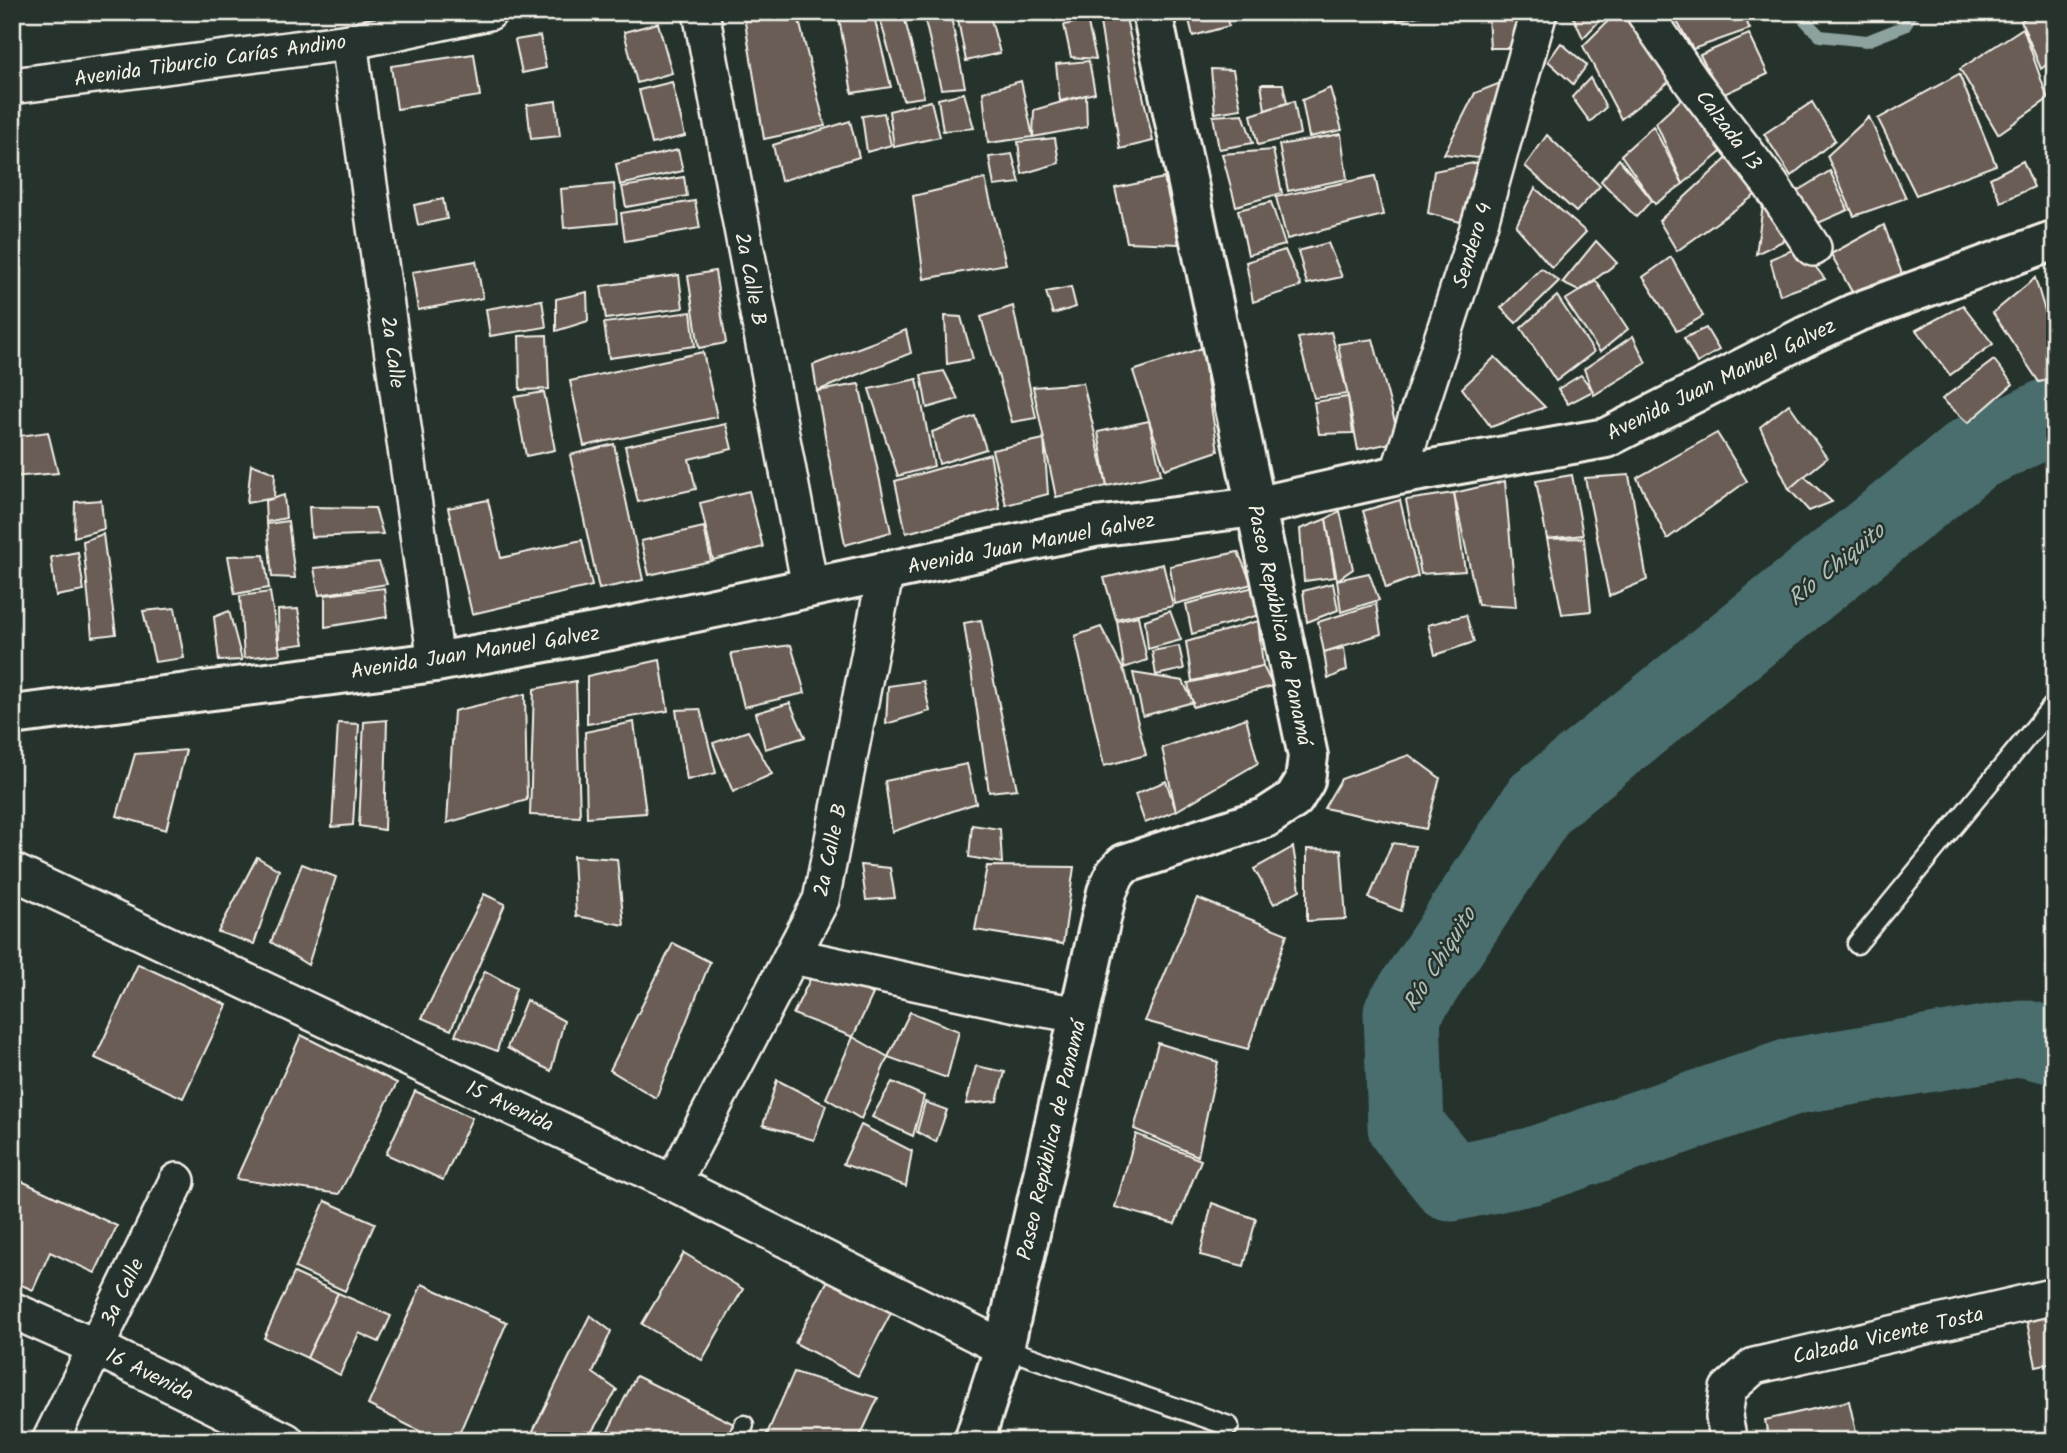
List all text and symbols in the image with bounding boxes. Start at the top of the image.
street label: Avenida Tiburcio Carías Andino [72,26,348,97]
street label: Calzada 13 [1686,83,1769,178]
street label: Sendero 4 [1445,198,1502,292]
street label: 2a Calle B [724,230,775,329]
street label: Avenida Juan Manuel Galvez [1601,310,1842,450]
street label: 2a Calle [370,314,413,391]
street label: Paseo República de Panamá [1237,502,1321,751]
street label: Avenida Juan Manuel Galvez [905,504,1158,585]
water label: Río Chiquito [1781,514,1895,616]
street label: Avenida Juan Manuel Galvez [348,618,602,689]
street label: 2a Calle B [806,801,857,900]
water label: Río Chiquito [1394,900,1488,1019]
street label: Paseo República de Panamá [1009,1015,1097,1264]
street label: 15 Avenida [460,1073,559,1142]
street label: 3a Calle [93,1252,154,1332]
street label: Calzada Vicente Tosta [1790,1298,1987,1374]
street label: 16 Avenida [100,1340,199,1411]

